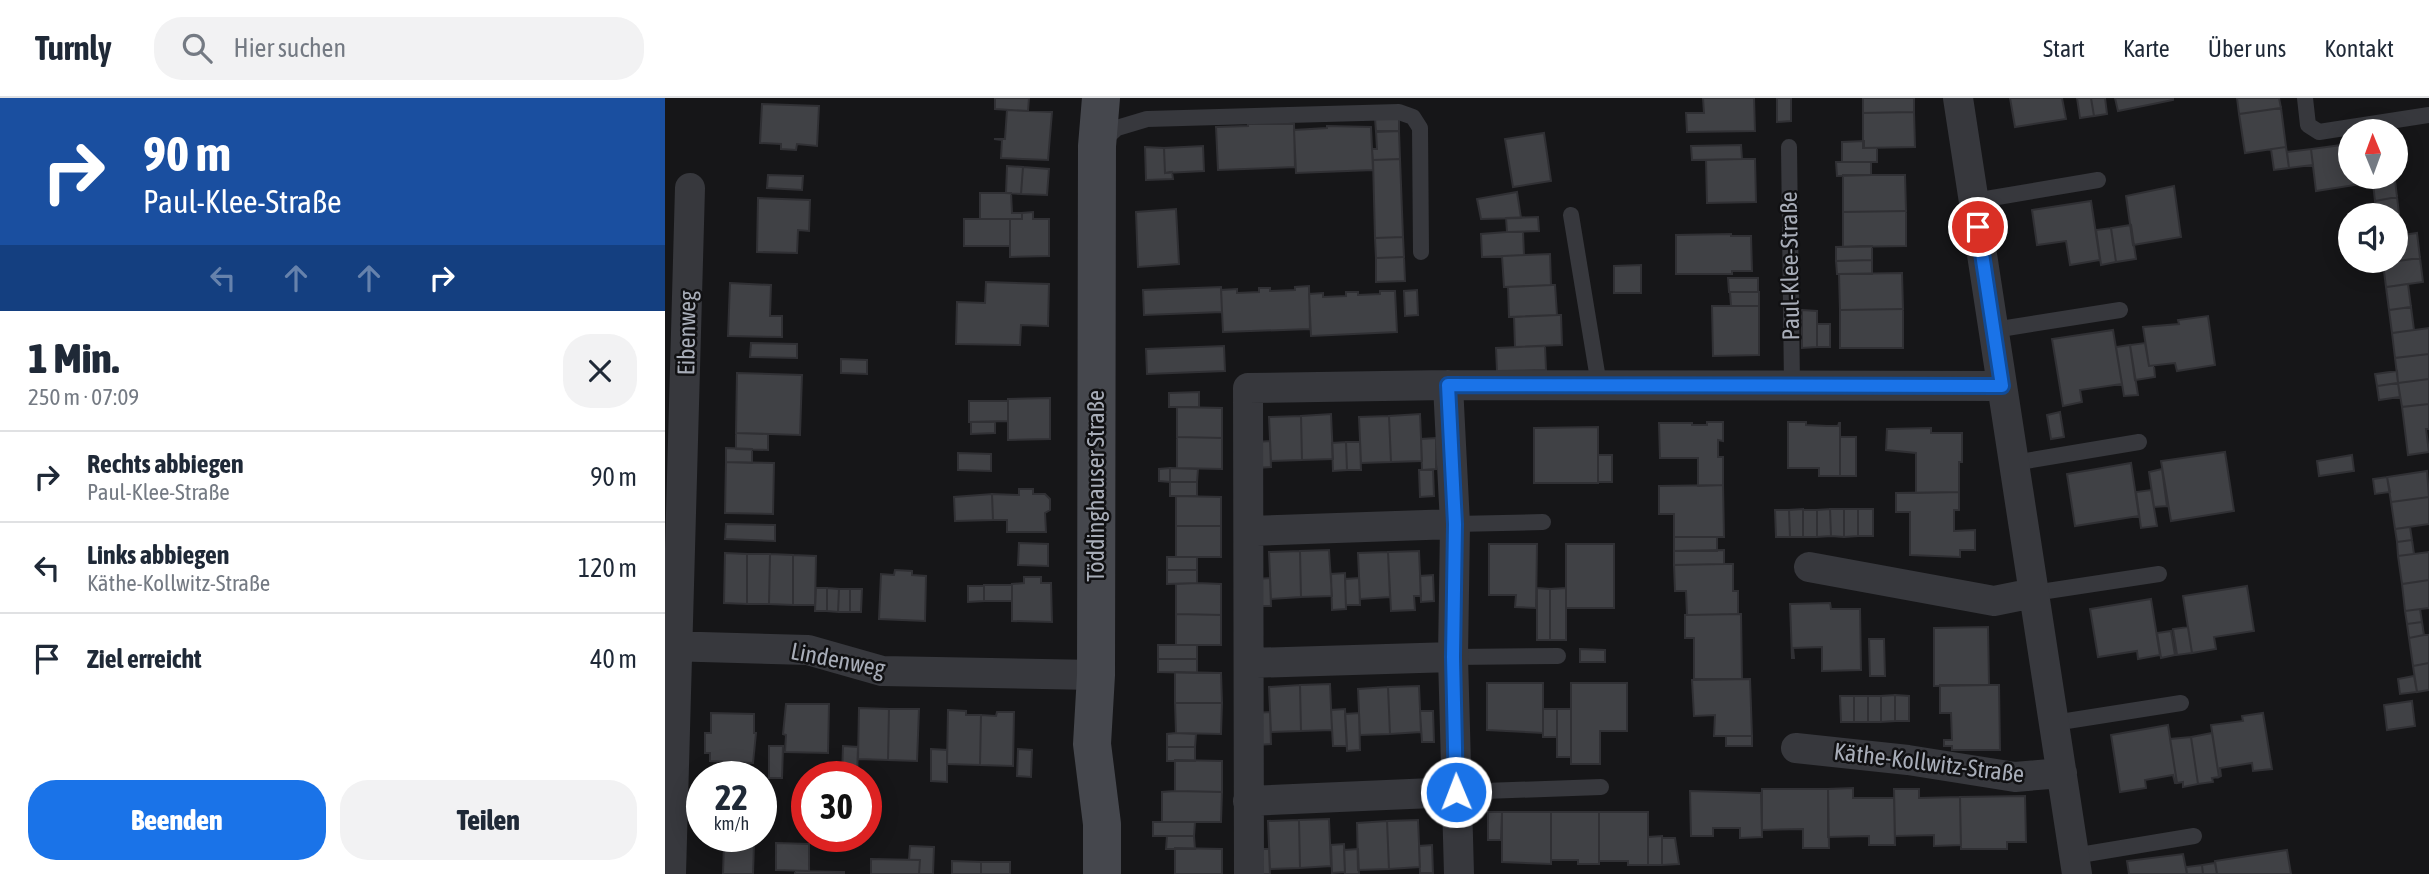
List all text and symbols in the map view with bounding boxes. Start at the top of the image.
search box [154,17,644,80]
text: Turnly [35,29,112,67]
icon: search [178,29,216,67]
text: Hier suchen [234,33,346,63]
text: Start [2043,35,2085,62]
text: Karte [2123,35,2170,62]
text: Über uns [2208,35,2286,62]
text: Kontakt [2324,35,2394,62]
north arrow [2338,119,2408,189]
map controls [2338,119,2408,273]
text: 90 m [143,125,231,181]
icon: right [28,126,119,217]
text: Paul-Klee-Straße [143,183,342,220]
street label: Paul-Klee-Straße [1775,191,1804,341]
pin [1948,197,2008,257]
button: sound [2338,203,2408,273]
icon: arrive [1959,208,1997,246]
icon: left [204,259,242,297]
icon: ahead [277,259,315,297]
icon: ahead [350,259,388,297]
icon: right [423,259,461,297]
street label: Eibenweg [672,290,701,376]
text: 1 Min. [28,334,119,382]
button: close [563,334,637,408]
text: 250 m · 07:09 [28,384,139,410]
street label: Töddinghauser Straße [1082,390,1109,582]
text: Rechts abbiegen [87,449,244,479]
icon: right [28,458,66,496]
text: 90 m [590,462,637,492]
text: Paul-Klee-Straße [87,479,230,505]
text: Links abbiegen [87,540,229,570]
icon: left [28,549,66,587]
text: 120 m [578,553,637,583]
text: Käthe-Kollwitz-Straße [87,570,270,596]
street label: Lindenweg [789,637,888,682]
icon: arrive [28,640,66,678]
text: Ziel erreicht [87,644,202,674]
text: 40 m [590,644,637,674]
street label: Käthe-Kollwitz-Straße [1832,737,2026,788]
position arrow [1419,755,1493,829]
speed limit sign: 30 [791,761,882,852]
text: 22 [715,777,748,817]
button: Beenden [28,780,326,860]
button: Teilen [340,780,637,860]
text: km/h [714,813,749,834]

